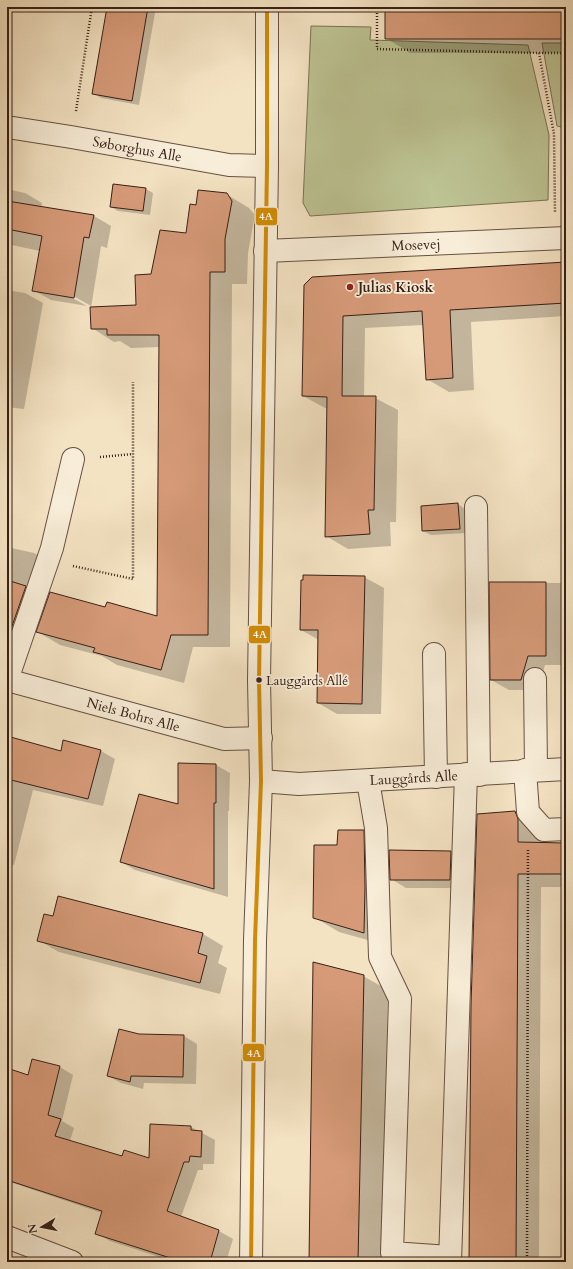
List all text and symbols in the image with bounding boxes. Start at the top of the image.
street label: Søborghus Alle [91,132,183,166]
line badge: 4A [255,207,278,226]
text: 4A [259,209,274,224]
street label: Mosevej [391,234,441,256]
place label: Julias Kiosk [356,278,433,297]
marker: Julias Kiosk [345,282,355,292]
line badge: 4A [248,625,271,644]
text: 4A [253,627,268,642]
place label: Lauggårds Allé [266,672,348,690]
marker: Lauggårds Allé [254,675,264,685]
street label: Niels Bohrs Alle [84,693,182,737]
street label: Lauggårds Alle [369,766,458,790]
line badge: 4A [242,1043,265,1062]
text: 4A [247,1046,262,1061]
north arrow [22,1207,62,1247]
text: N [24,1222,41,1235]

